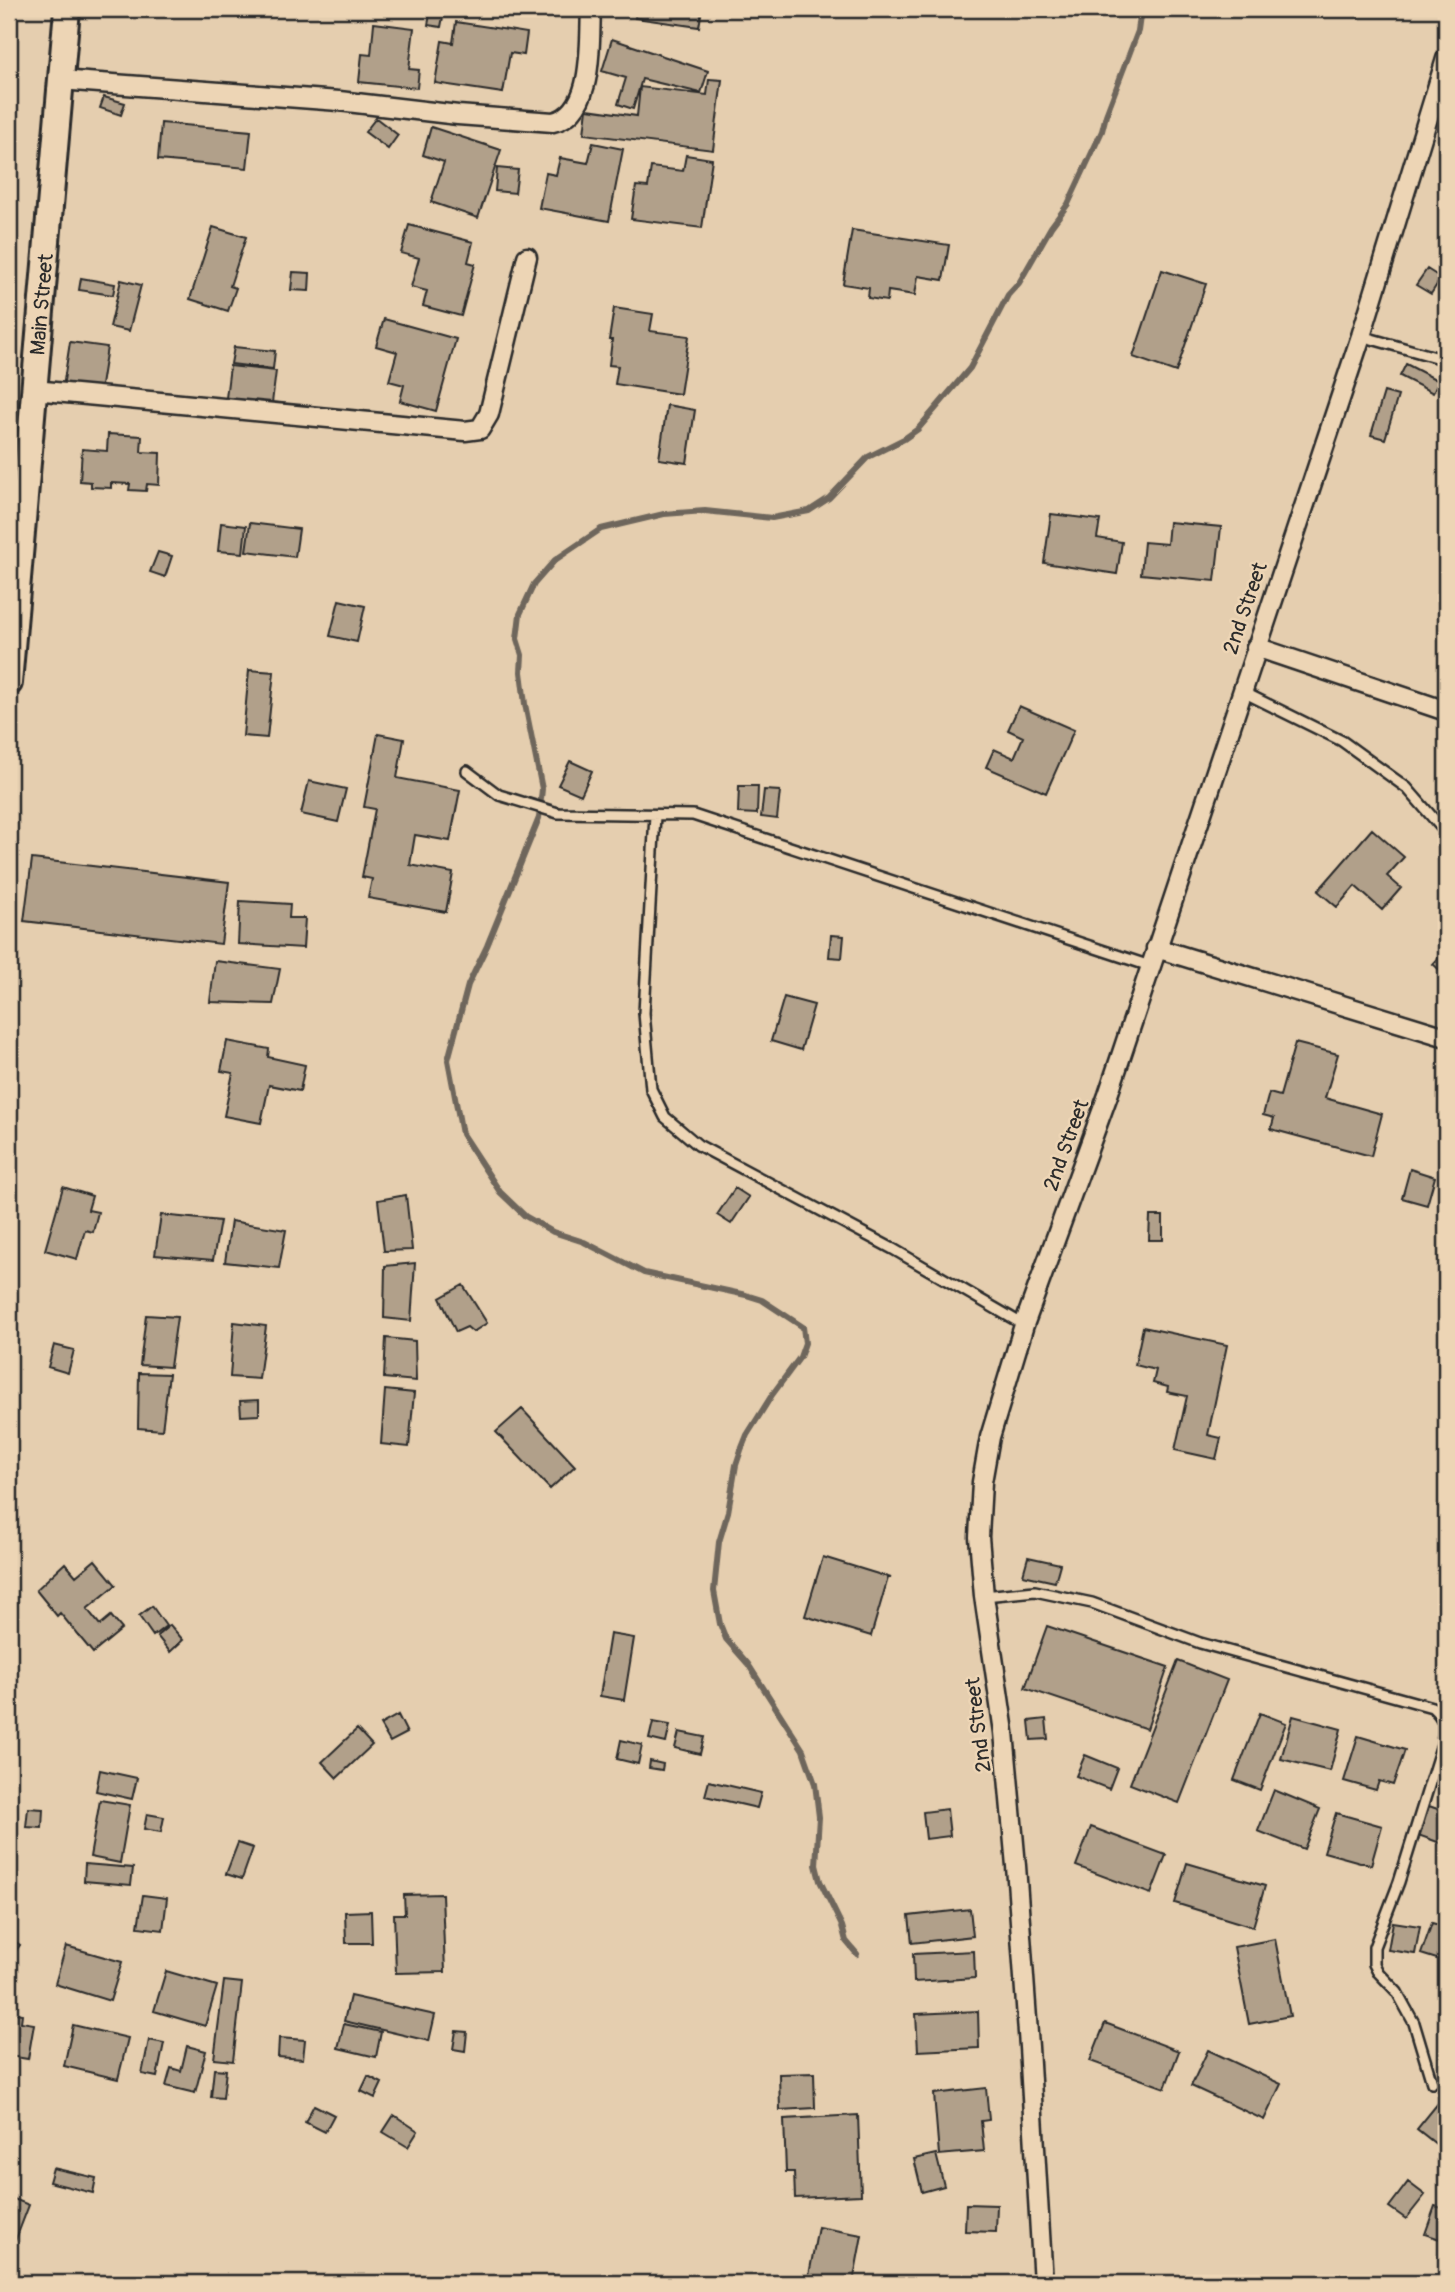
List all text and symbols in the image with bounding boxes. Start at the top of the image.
street label: Main Street [24,252,60,356]
street label: 2nd Street [1217,558,1274,658]
street label: 2nd Street [1037,1095,1096,1195]
street label: 2nd Street [959,1675,998,1774]

